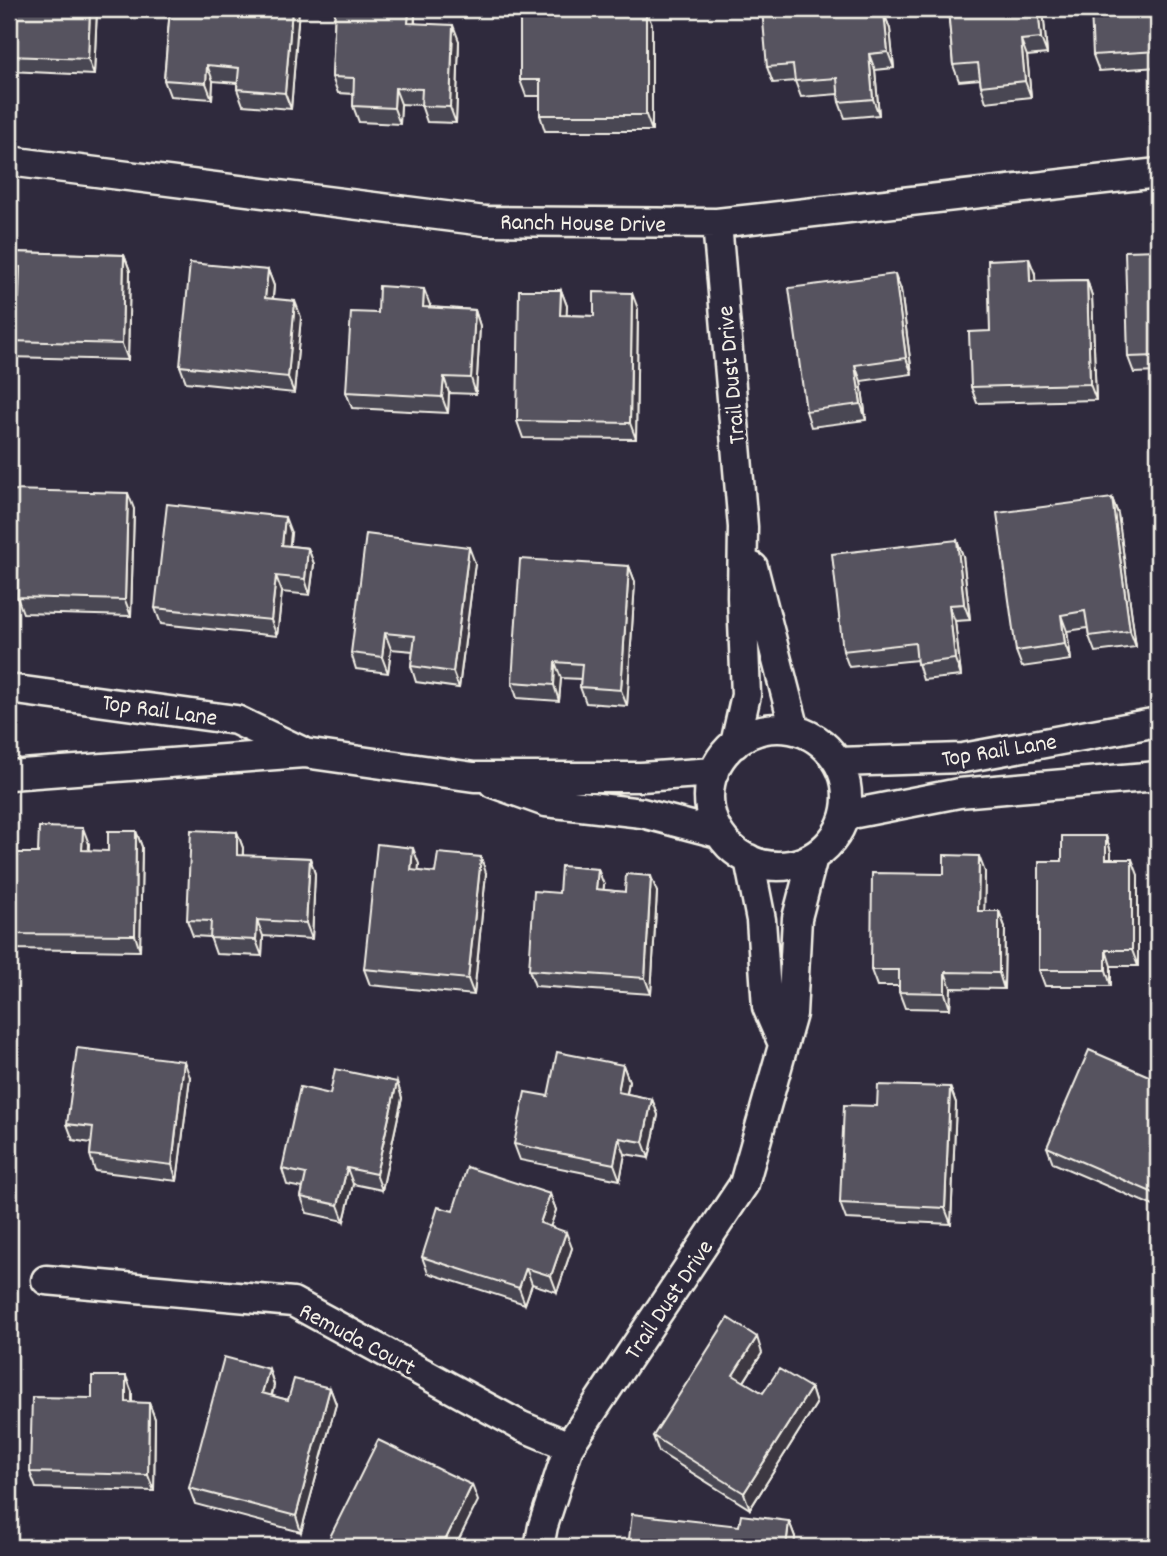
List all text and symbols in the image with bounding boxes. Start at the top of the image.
street label: Ranch House Drive [500,207,666,243]
street label: Trail Dust Drive [710,304,756,445]
street label: Top Rail Lane [100,687,219,737]
street label: Top Rail Lane [940,726,1059,778]
street label: Trail Dust Drive [618,1234,723,1368]
street label: Remuda Court [292,1296,421,1386]

